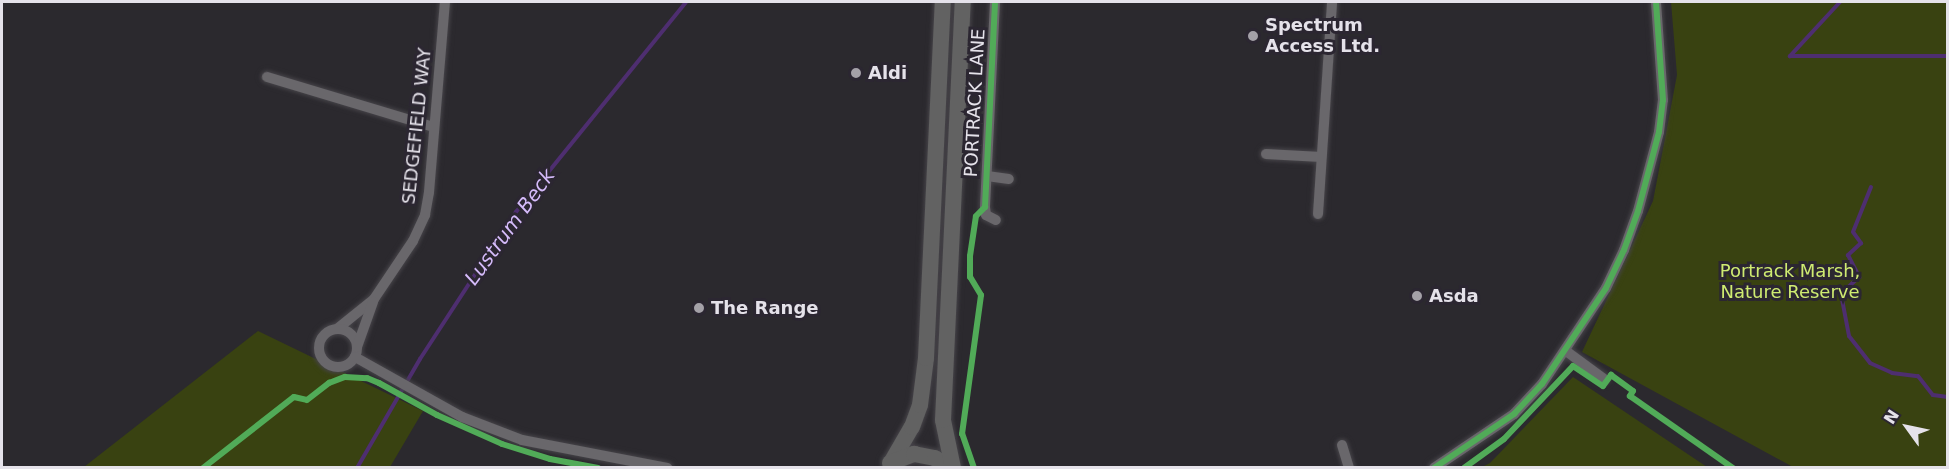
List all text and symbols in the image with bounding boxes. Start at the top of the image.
place label: Spectrum Access Ltd. [1265,15,1380,57]
street label: PORTRACK LANE [960,28,990,178]
marker: Spectrum Access Ltd. [1246,29,1260,43]
street label: SEDGEFIELD WAY [398,47,436,205]
place label: Aldi [868,62,907,84]
marker: Aldi [849,66,863,80]
water label: Lustrum Beck [460,164,560,290]
park label: Portrack Marsh, Nature Reserve [1720,261,1860,304]
place label: Asda [1429,285,1479,307]
marker: Asda [1410,289,1424,303]
place label: The Range [711,297,818,319]
marker: The Range [692,301,706,315]
north arrow [1877,397,1937,457]
text: N [1880,406,1903,428]

